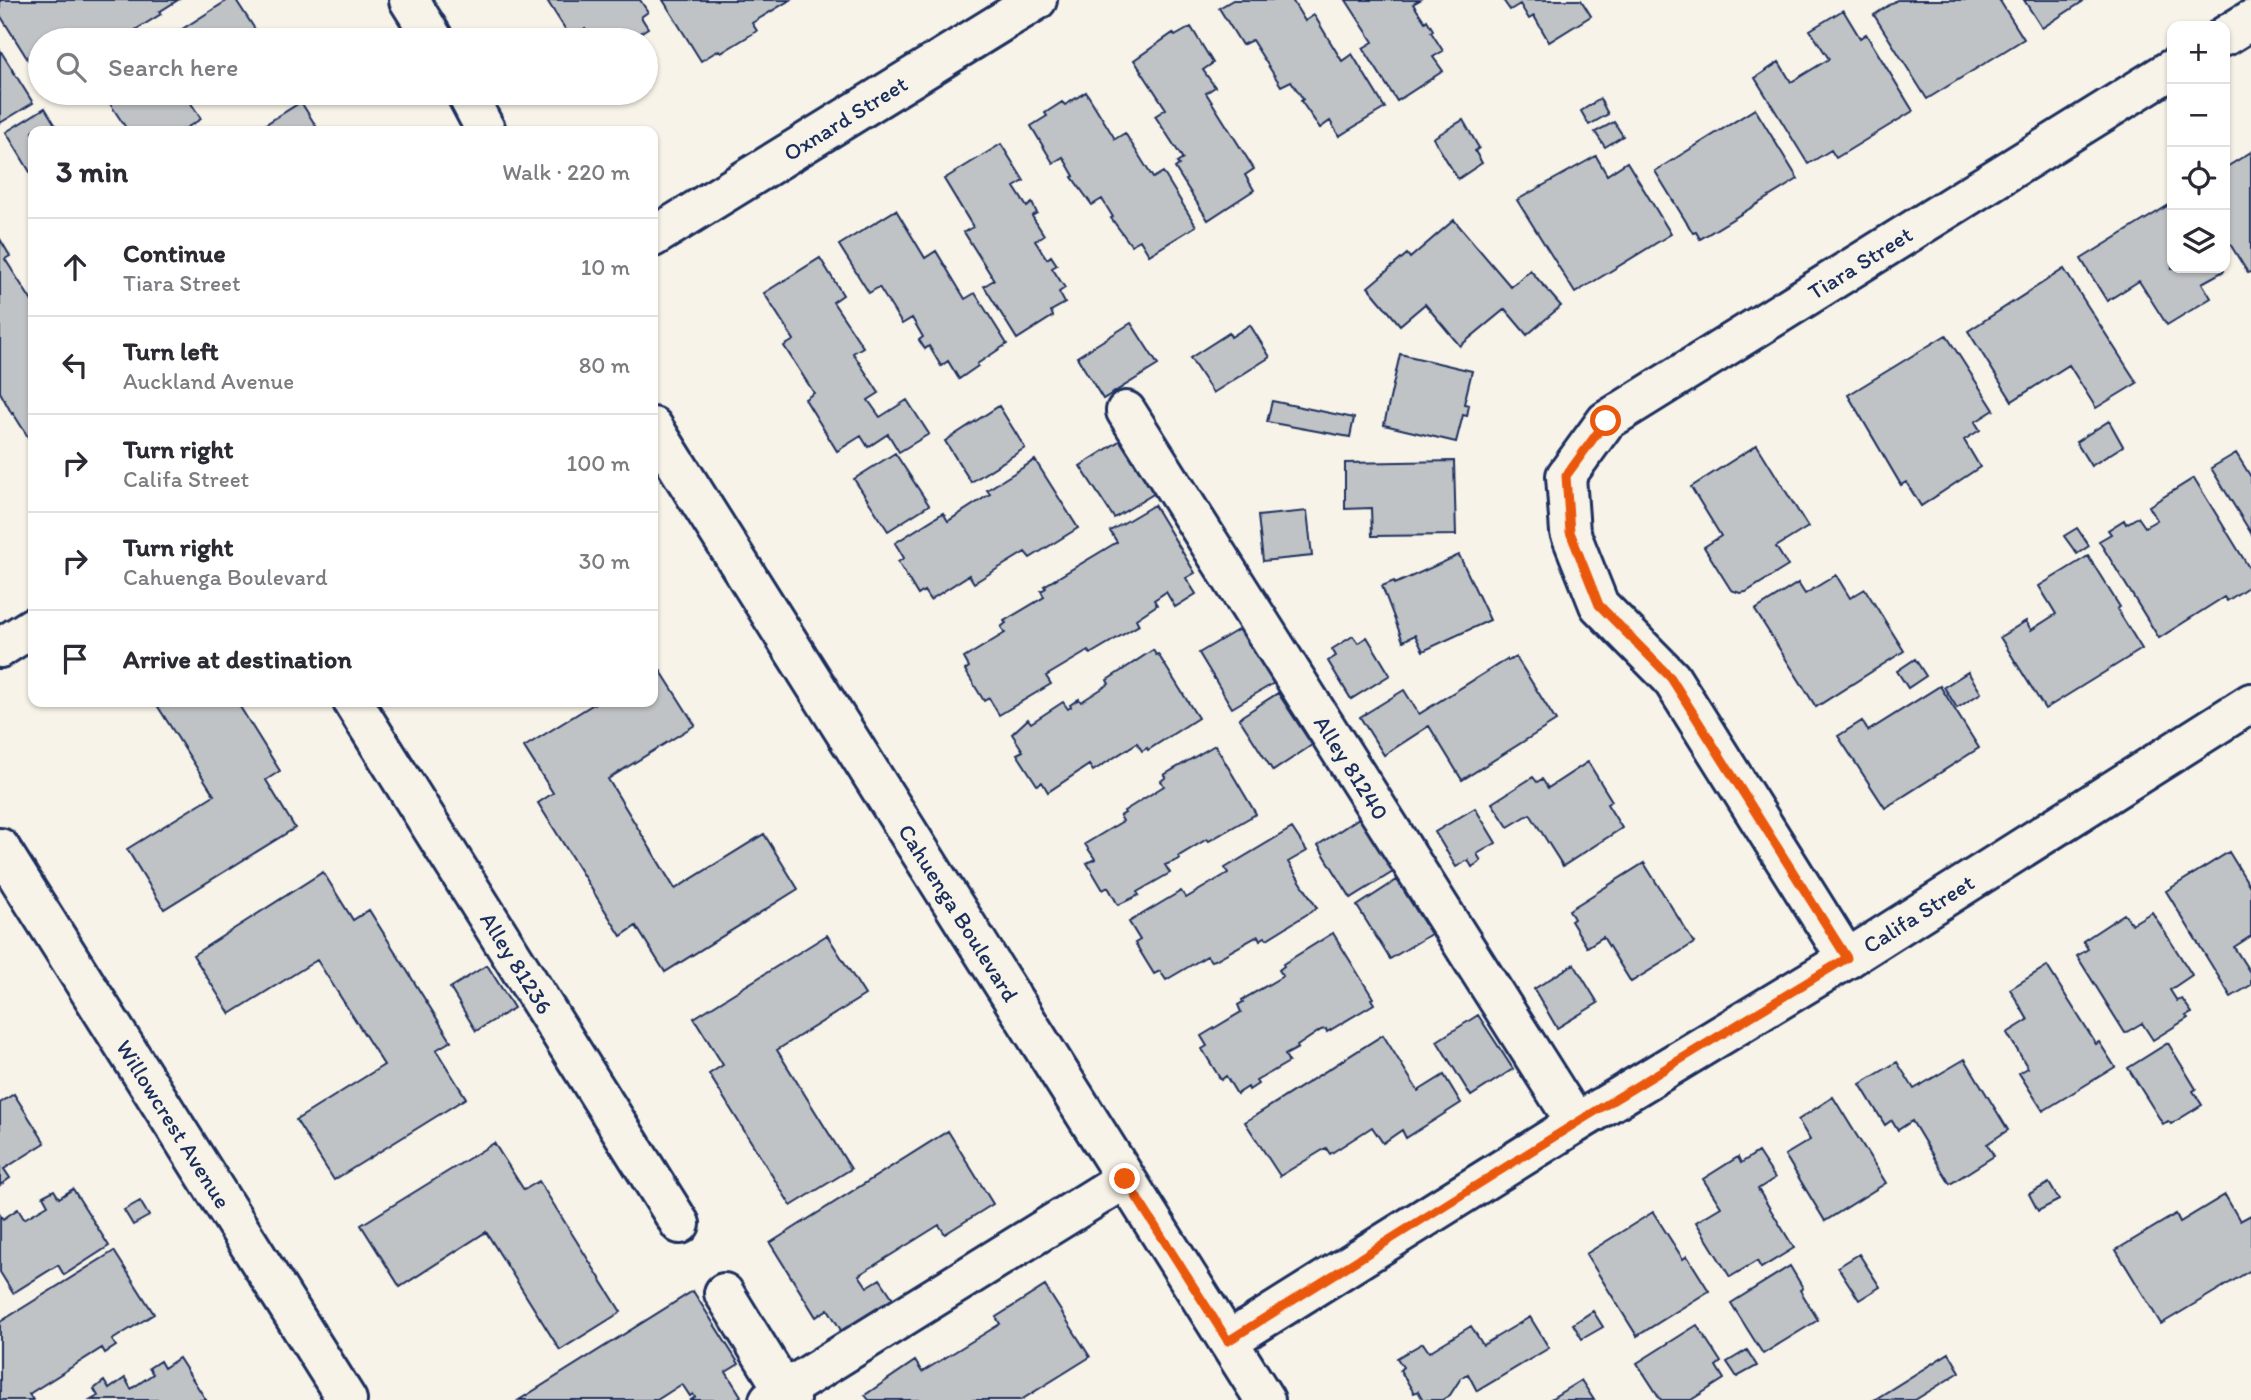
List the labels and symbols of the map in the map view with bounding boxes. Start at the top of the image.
street label: Oxnard Street [778,70,912,167]
street label: Tiara Street [1803,220,1917,306]
route start [1590,405,1621,436]
street label: Alley 81240 [1308,710,1395,825]
street label: Cahuenga Boulevard [892,819,1025,1007]
street label: Califa Street [1858,868,1980,959]
street label: Alley 81236 [474,907,559,1019]
street label: Willowcrest Avenue [110,1035,237,1213]
route end [1109,1163,1140,1194]

